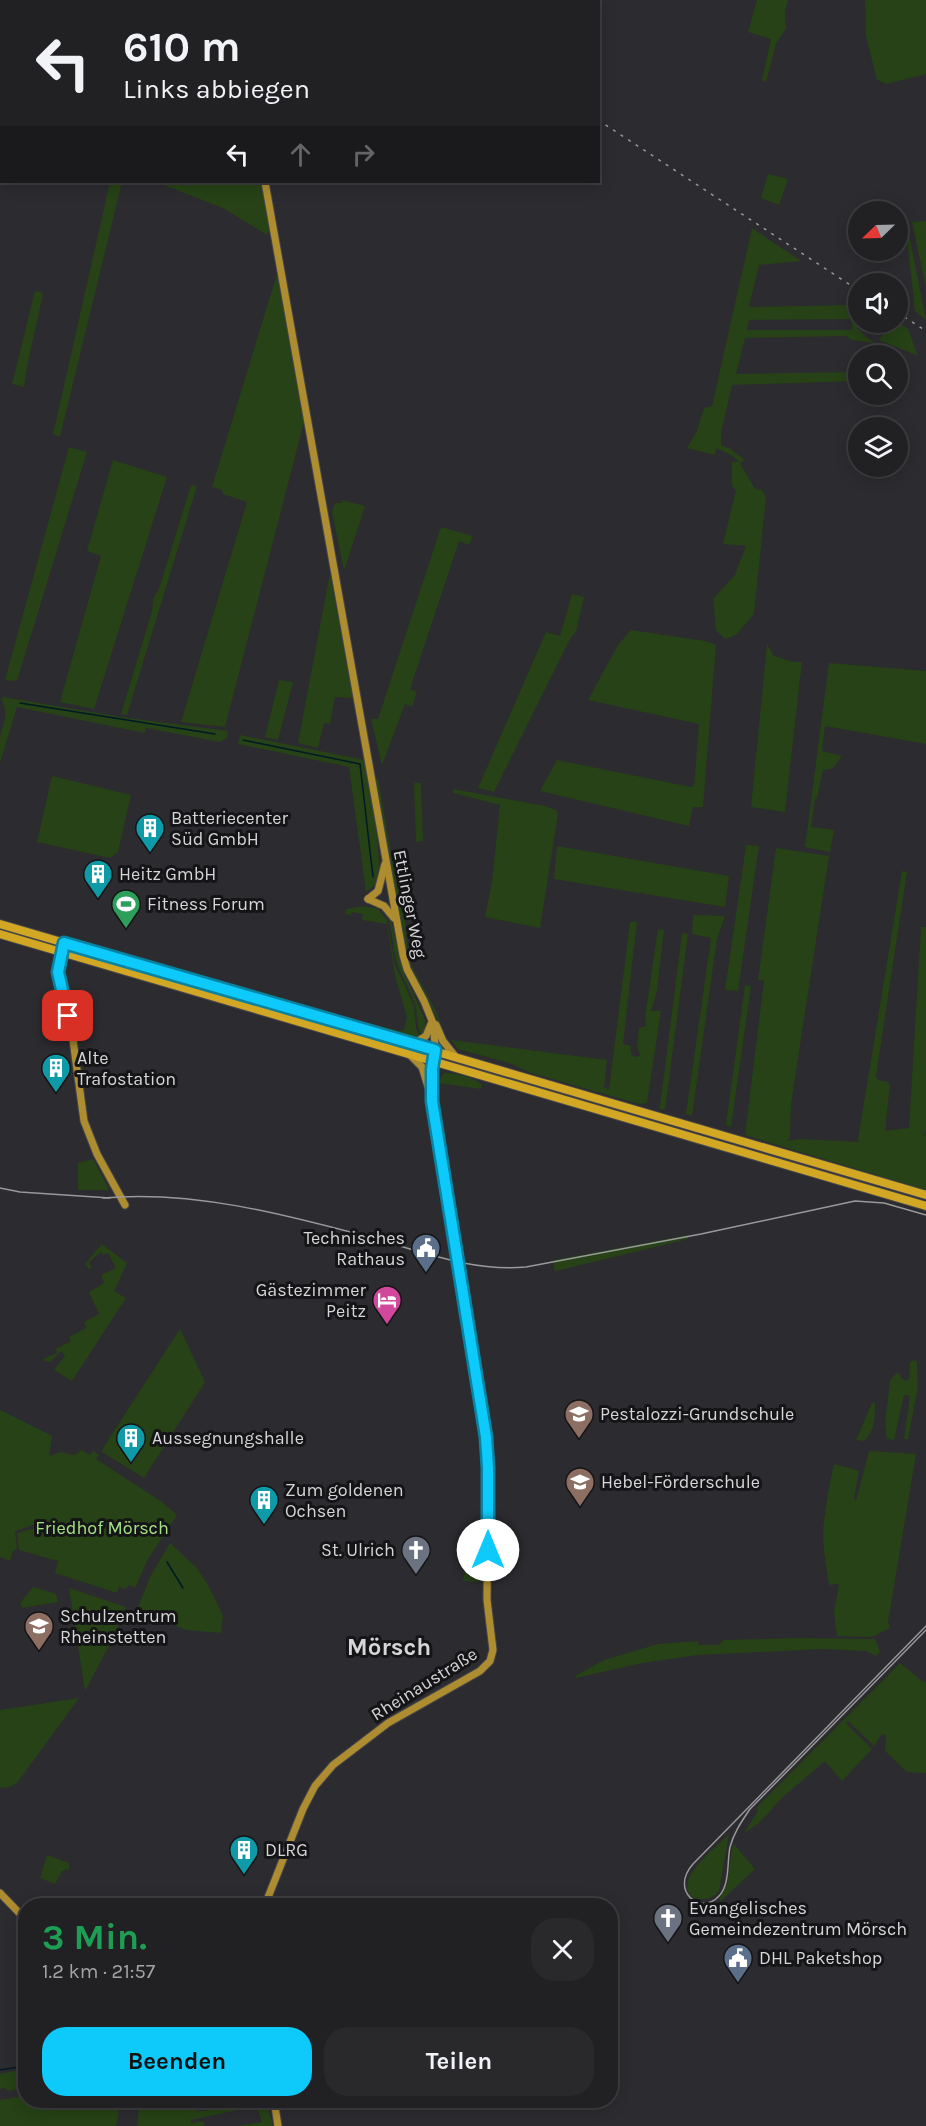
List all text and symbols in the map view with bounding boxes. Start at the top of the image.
text: 610 m [123,22,241,72]
icon: left [24,24,102,102]
text: Links abbiegen [123,73,310,105]
icon: left [221,138,254,171]
icon: ahead [284,138,317,171]
icon: right [347,138,380,171]
north arrow [848,201,908,261]
map controls [848,201,908,477]
button: sound [848,273,908,333]
button: search [848,345,908,405]
button: layers [848,417,908,477]
place label: Batteriecenter Süd GmbH [171,807,288,850]
building icon: Batteriecenter Süd GmbH [134,812,166,854]
street label: Ettlinger Weg [389,848,431,960]
building icon: Heitz GmbH [82,858,114,900]
place label: Heitz GmbH [119,863,216,885]
sports icon: Fitness Forum [110,888,142,930]
place label: Fitness Forum [147,893,265,915]
pin [42,990,93,1041]
icon: arrive [51,999,84,1032]
place label: Alte Trafostation [77,1047,176,1090]
building icon: Alte Trafostation [40,1052,72,1094]
place label: Technisches Rathaus [303,1227,405,1270]
public building icon: Technisches Rathaus [410,1232,442,1274]
place label: Gästezimmer Peitz [256,1279,366,1322]
hotel icon: Gästezimmer Peitz [371,1284,403,1326]
school or university icon: Pestalozzi-Grundschule [563,1398,595,1440]
place label: Pestalozzi-Grundschule [600,1403,794,1425]
building icon: Aussegnungshalle [115,1422,147,1464]
place label: Aussegnungshalle [152,1427,304,1449]
school or university icon: Hebel-Förderschule [564,1466,596,1508]
place label: Hebel-Förderschule [601,1471,760,1493]
place label: Zum goldenen Ochsen [285,1479,404,1522]
building icon: Zum goldenen Ochsen [248,1484,280,1526]
park label: Friedhof Mörsch [35,1517,169,1539]
position arrow [456,1518,520,1582]
church icon: St. Ulrich [400,1534,432,1576]
place label: St. Ulrich [321,1539,395,1561]
place label: Schulzentrum Rheinstetten [60,1605,177,1648]
school or university icon: Schulzentrum Rheinstetten [23,1610,55,1652]
district label: Mörsch [347,1633,431,1661]
street label: Rheinaustraße [367,1643,481,1725]
building icon: DLRG [228,1834,260,1876]
place label: DLRG [265,1839,308,1861]
place label: Evangelisches Gemeindezentrum Mörsch [689,1897,907,1940]
church icon: Evangelisches Gemeindezentrum Mörsch [652,1902,684,1944]
text: 3 Min. [42,1916,147,1958]
button: close [531,1918,594,1981]
public building icon: DHL Paketshop [722,1942,754,1984]
place label: DHL Paketshop [759,1947,882,1969]
text: 1.2 km · 21:57 [42,1960,155,1983]
button: Beenden [42,2027,312,2096]
button: Teilen [324,2027,594,2096]

